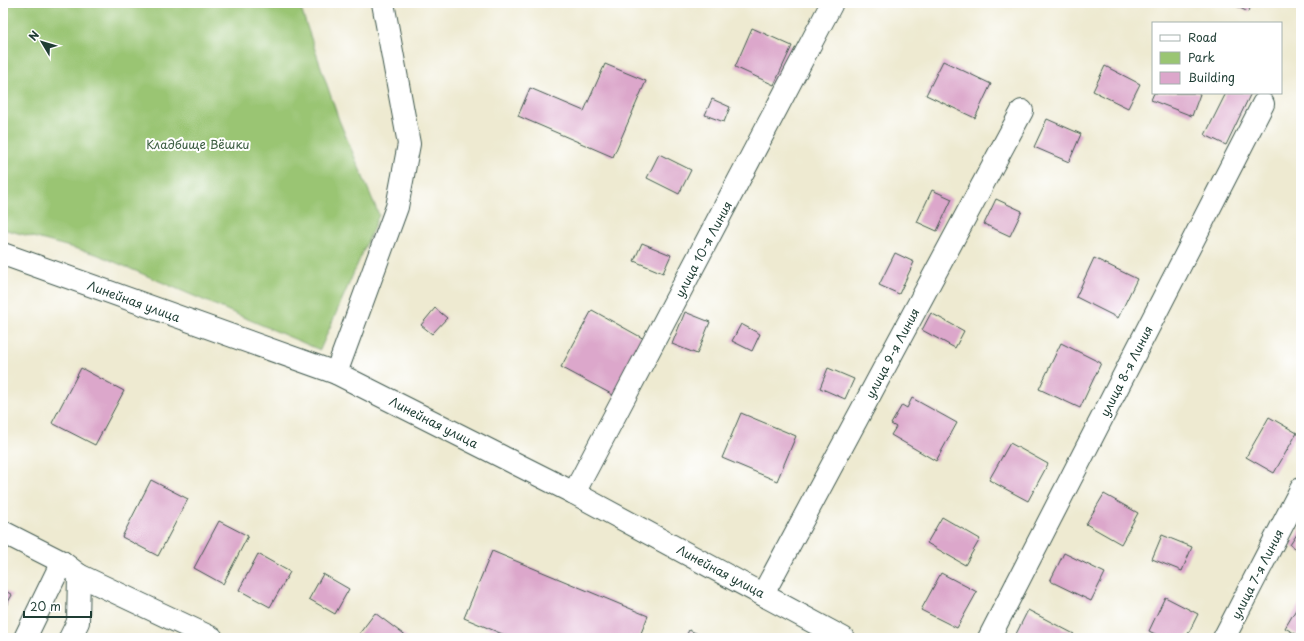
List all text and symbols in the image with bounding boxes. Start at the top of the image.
north arrow [22,22,62,62]
legend [1152,22,1282,94]
text: N [24,27,43,44]
text: Road [1188,28,1217,46]
text: Park [1188,48,1215,66]
text: Building [1188,68,1235,86]
park label: Кладбище Вёшки [146,135,250,153]
street label: улица 10-я Линия [670,198,736,300]
street label: Линейная улица [85,276,183,326]
street label: улица 9-я Линия [861,305,923,401]
street label: улица 8-я Линия [1095,322,1157,420]
street label: Линейная улица [386,392,482,452]
street label: улица 7-я Линия [1227,526,1287,622]
street label: Линейная улица [674,540,769,602]
scale bar [24,593,91,619]
text: 20 m [30,597,61,615]

